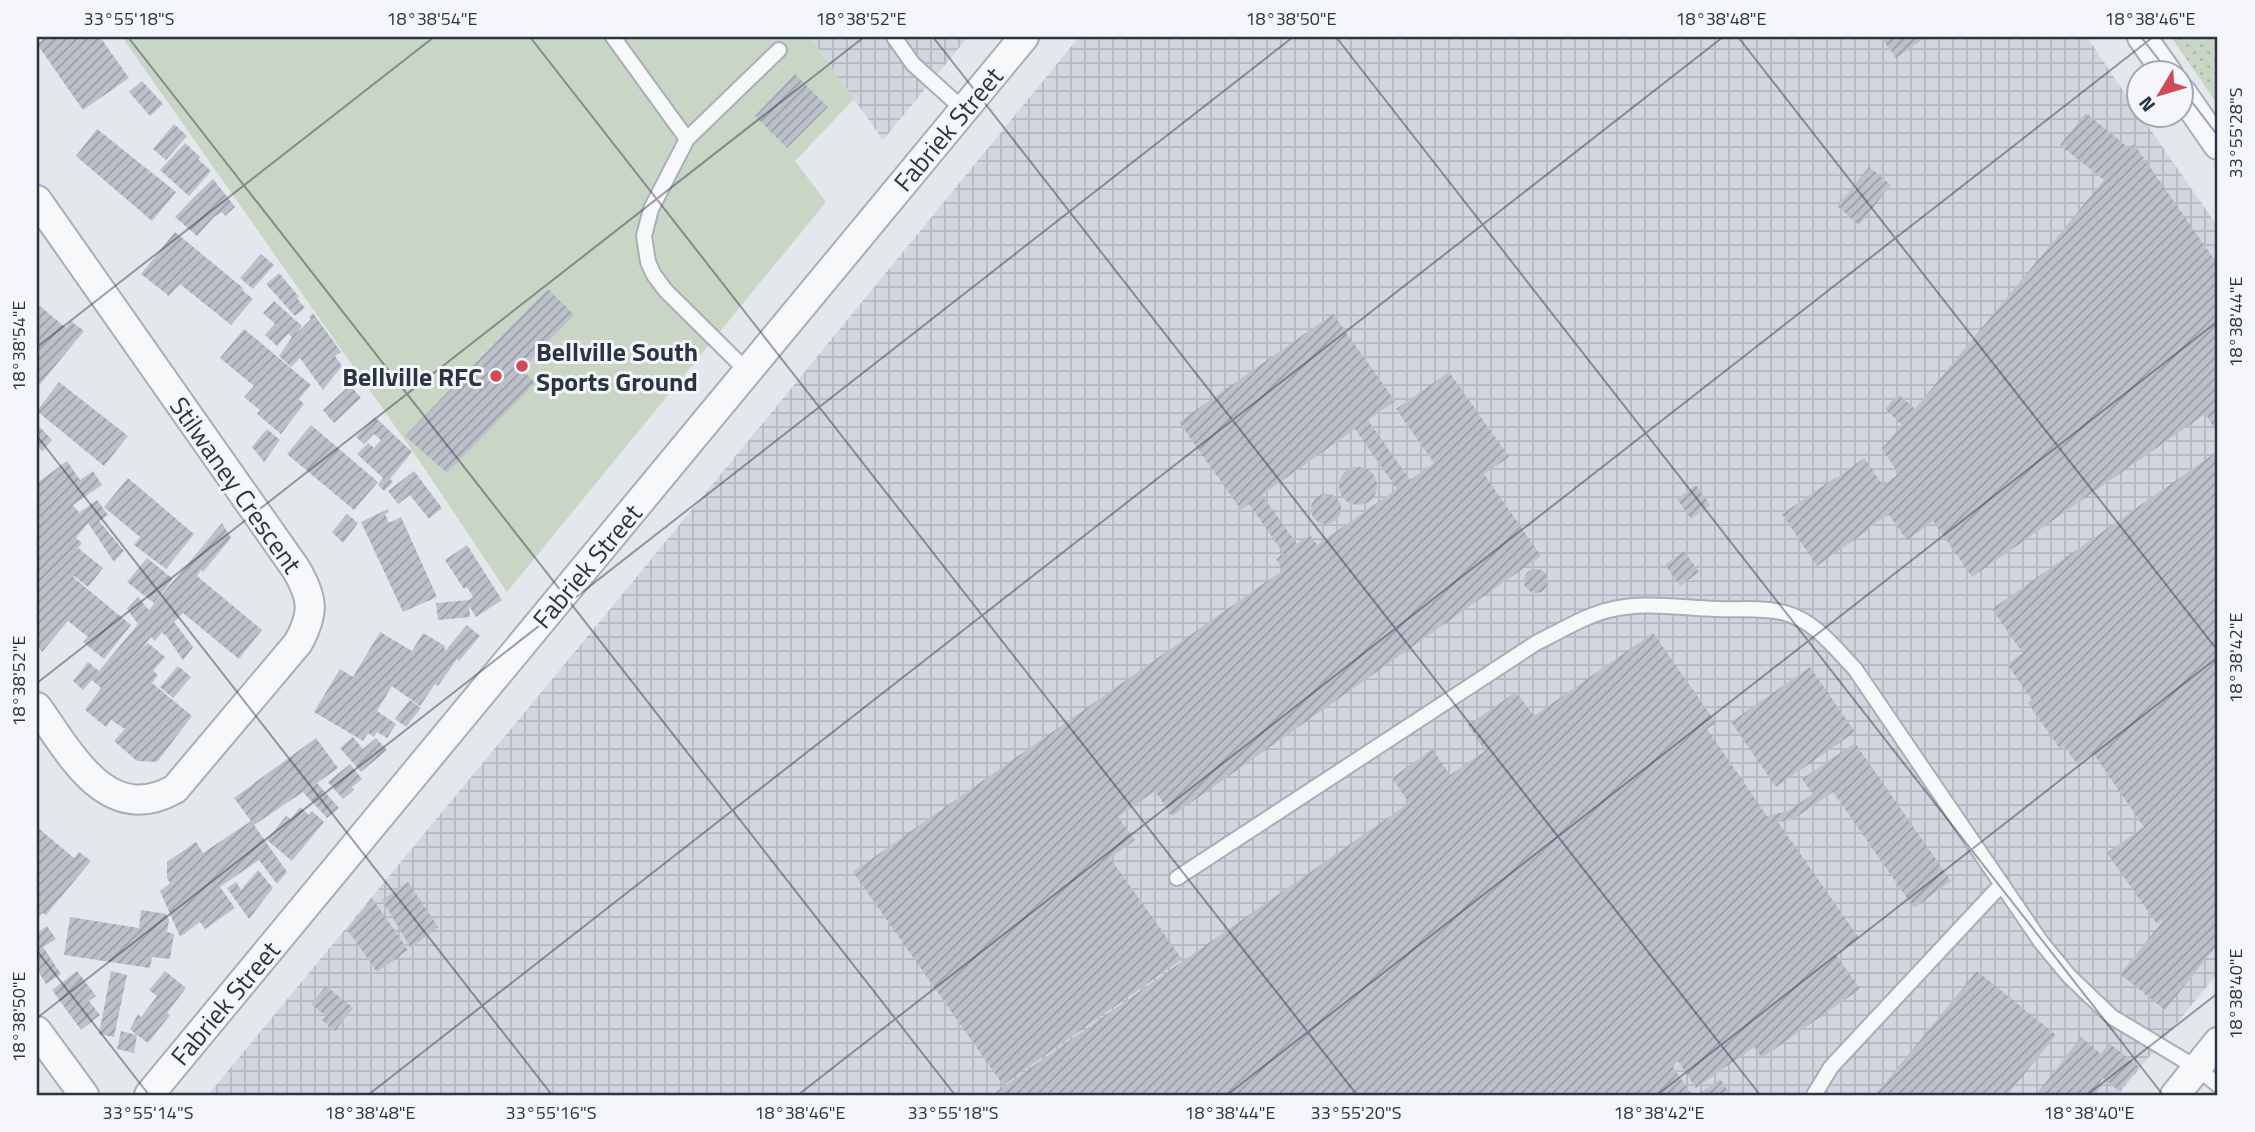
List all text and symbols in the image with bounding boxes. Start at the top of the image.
text: 33°55'18"S [84,5,174,32]
text: 18°38'54"E [387,5,478,32]
text: 18°38'52"E [816,5,907,32]
text: 18°38'50"E [1246,5,1337,32]
text: 18°38'48"E [1676,5,1767,32]
text: 18°38'46"E [2105,5,2196,32]
street label: Fabriek Street [884,58,1012,200]
north arrow [2126,60,2196,130]
text: 33°55'28"S [2222,88,2249,178]
text: N [2131,91,2162,119]
text: 18°38'44"E [2222,276,2249,367]
text: 18°38'54"E [5,300,32,391]
place label: Bellville South Sports Ground [536,332,698,401]
place label: Bellville RFC [342,357,482,396]
marker: Bellville South Sports Ground [514,358,530,374]
marker: Bellville RFC [488,368,504,384]
street label: Stilwaney Crescent [160,389,312,581]
street label: Fabriek Street [523,495,651,637]
text: 18°38'42"E [2222,612,2249,703]
text: 18°38'52"E [5,635,32,726]
street label: Fabriek Street [161,932,289,1074]
text: 18°38'40"E [2222,948,2249,1039]
text: 18°38'50"E [5,971,32,1062]
text: 33°55'14"S [103,1099,193,1126]
text: 18°38'48"E [325,1099,416,1126]
text: 33°55'16"S [506,1099,596,1126]
text: 18°38'46"E [755,1099,846,1126]
text: 33°55'18"S [908,1099,998,1126]
text: 18°38'44"E [1185,1099,1276,1126]
text: 33°55'20"S [1311,1099,1401,1126]
text: 18°38'42"E [1614,1099,1705,1126]
text: 18°38'40"E [2044,1099,2135,1126]

